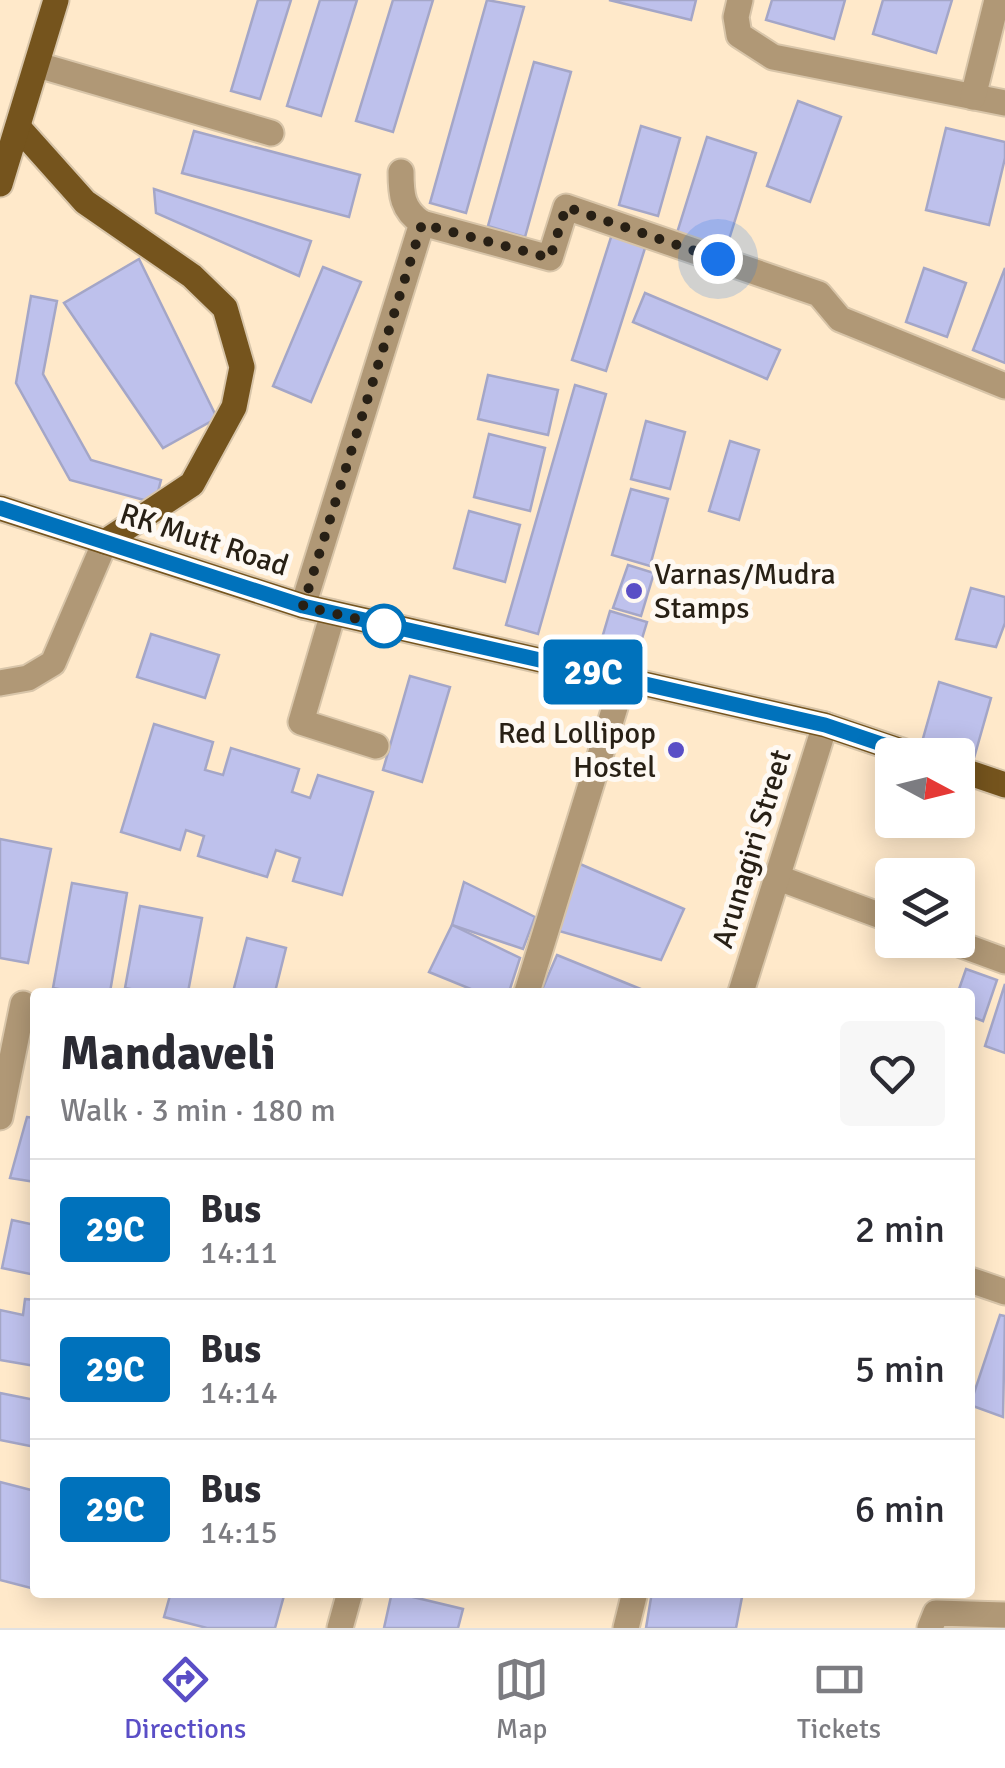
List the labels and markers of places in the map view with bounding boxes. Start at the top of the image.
place label: Varnas/Mudra Stamps [654,556,836,627]
marker: Varnas/Mudra Stamps [623,580,645,602]
unlabelled marker [363,605,405,647]
place label: Red Lollipop Hostel [498,715,656,786]
marker: Red Lollipop Hostel [665,739,687,761]

